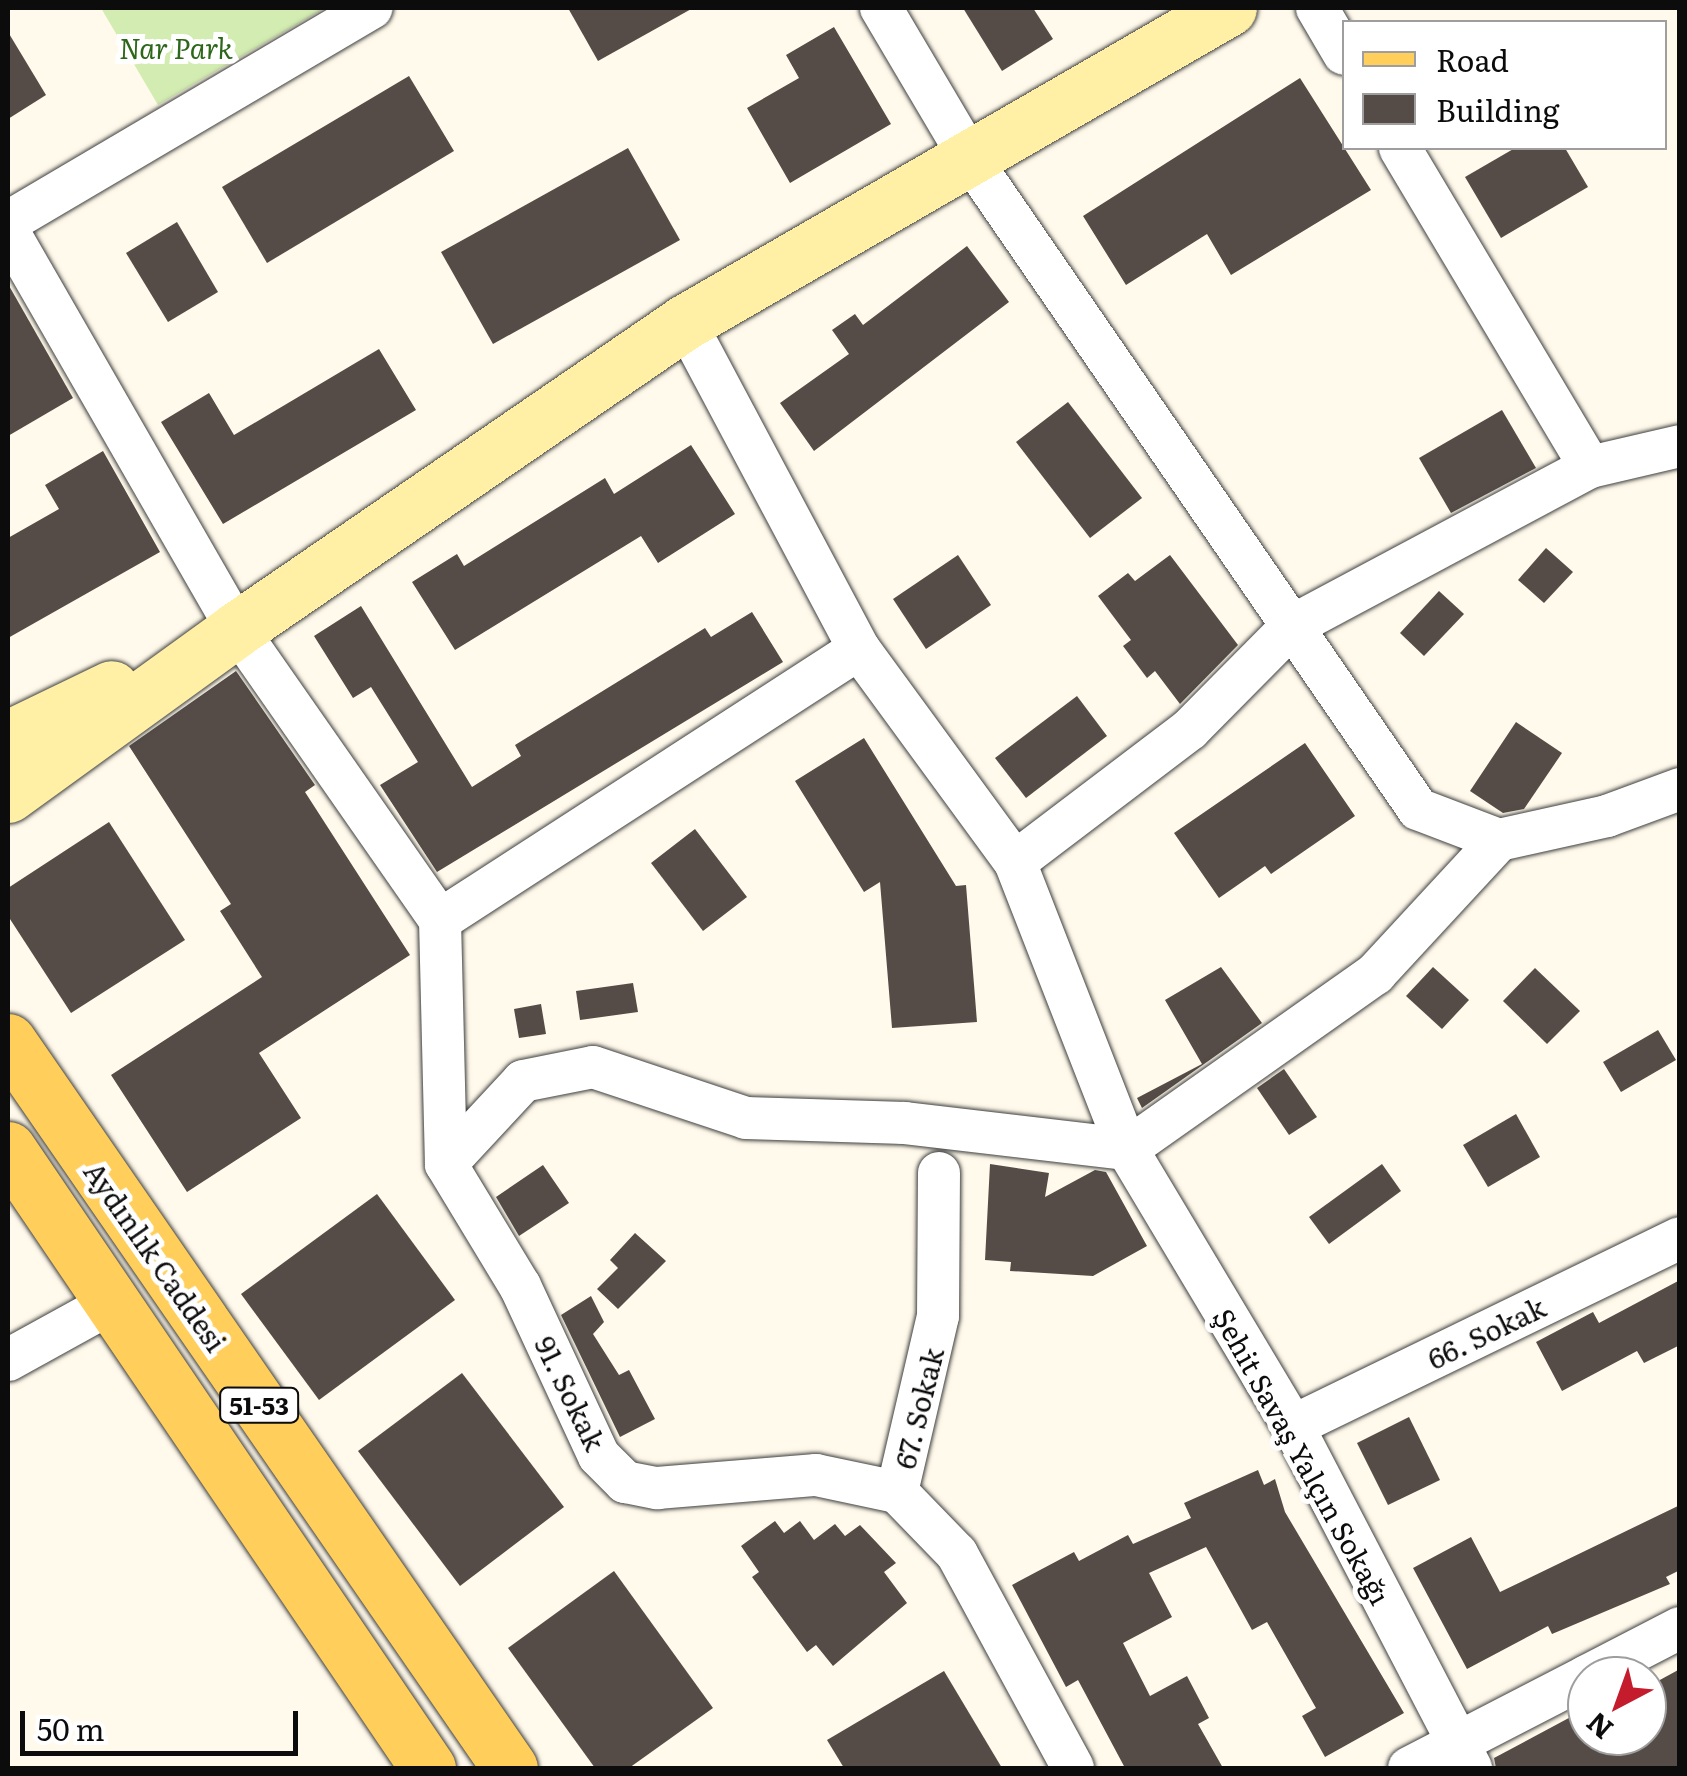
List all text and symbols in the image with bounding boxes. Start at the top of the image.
legend [1342,20,1667,150]
park label: Nar Park [119,30,233,64]
text: Road [1436,37,1509,81]
text: Building [1436,87,1560,131]
street label: Aydınlık Caddesi [78,1155,234,1357]
street label: 66. Sokak [1422,1289,1550,1375]
street label: Şehit Savaş Yalçın Sokağı [1208,1302,1398,1610]
street label: 91. Sokak [529,1330,613,1456]
street label: 67. Sokak [887,1344,949,1472]
road number: 51-53 [219,1385,299,1425]
north arrow [1567,1656,1667,1756]
scale bar [25,1691,302,1753]
text: N [1576,1704,1621,1751]
text: 50 m [37,1706,105,1750]

